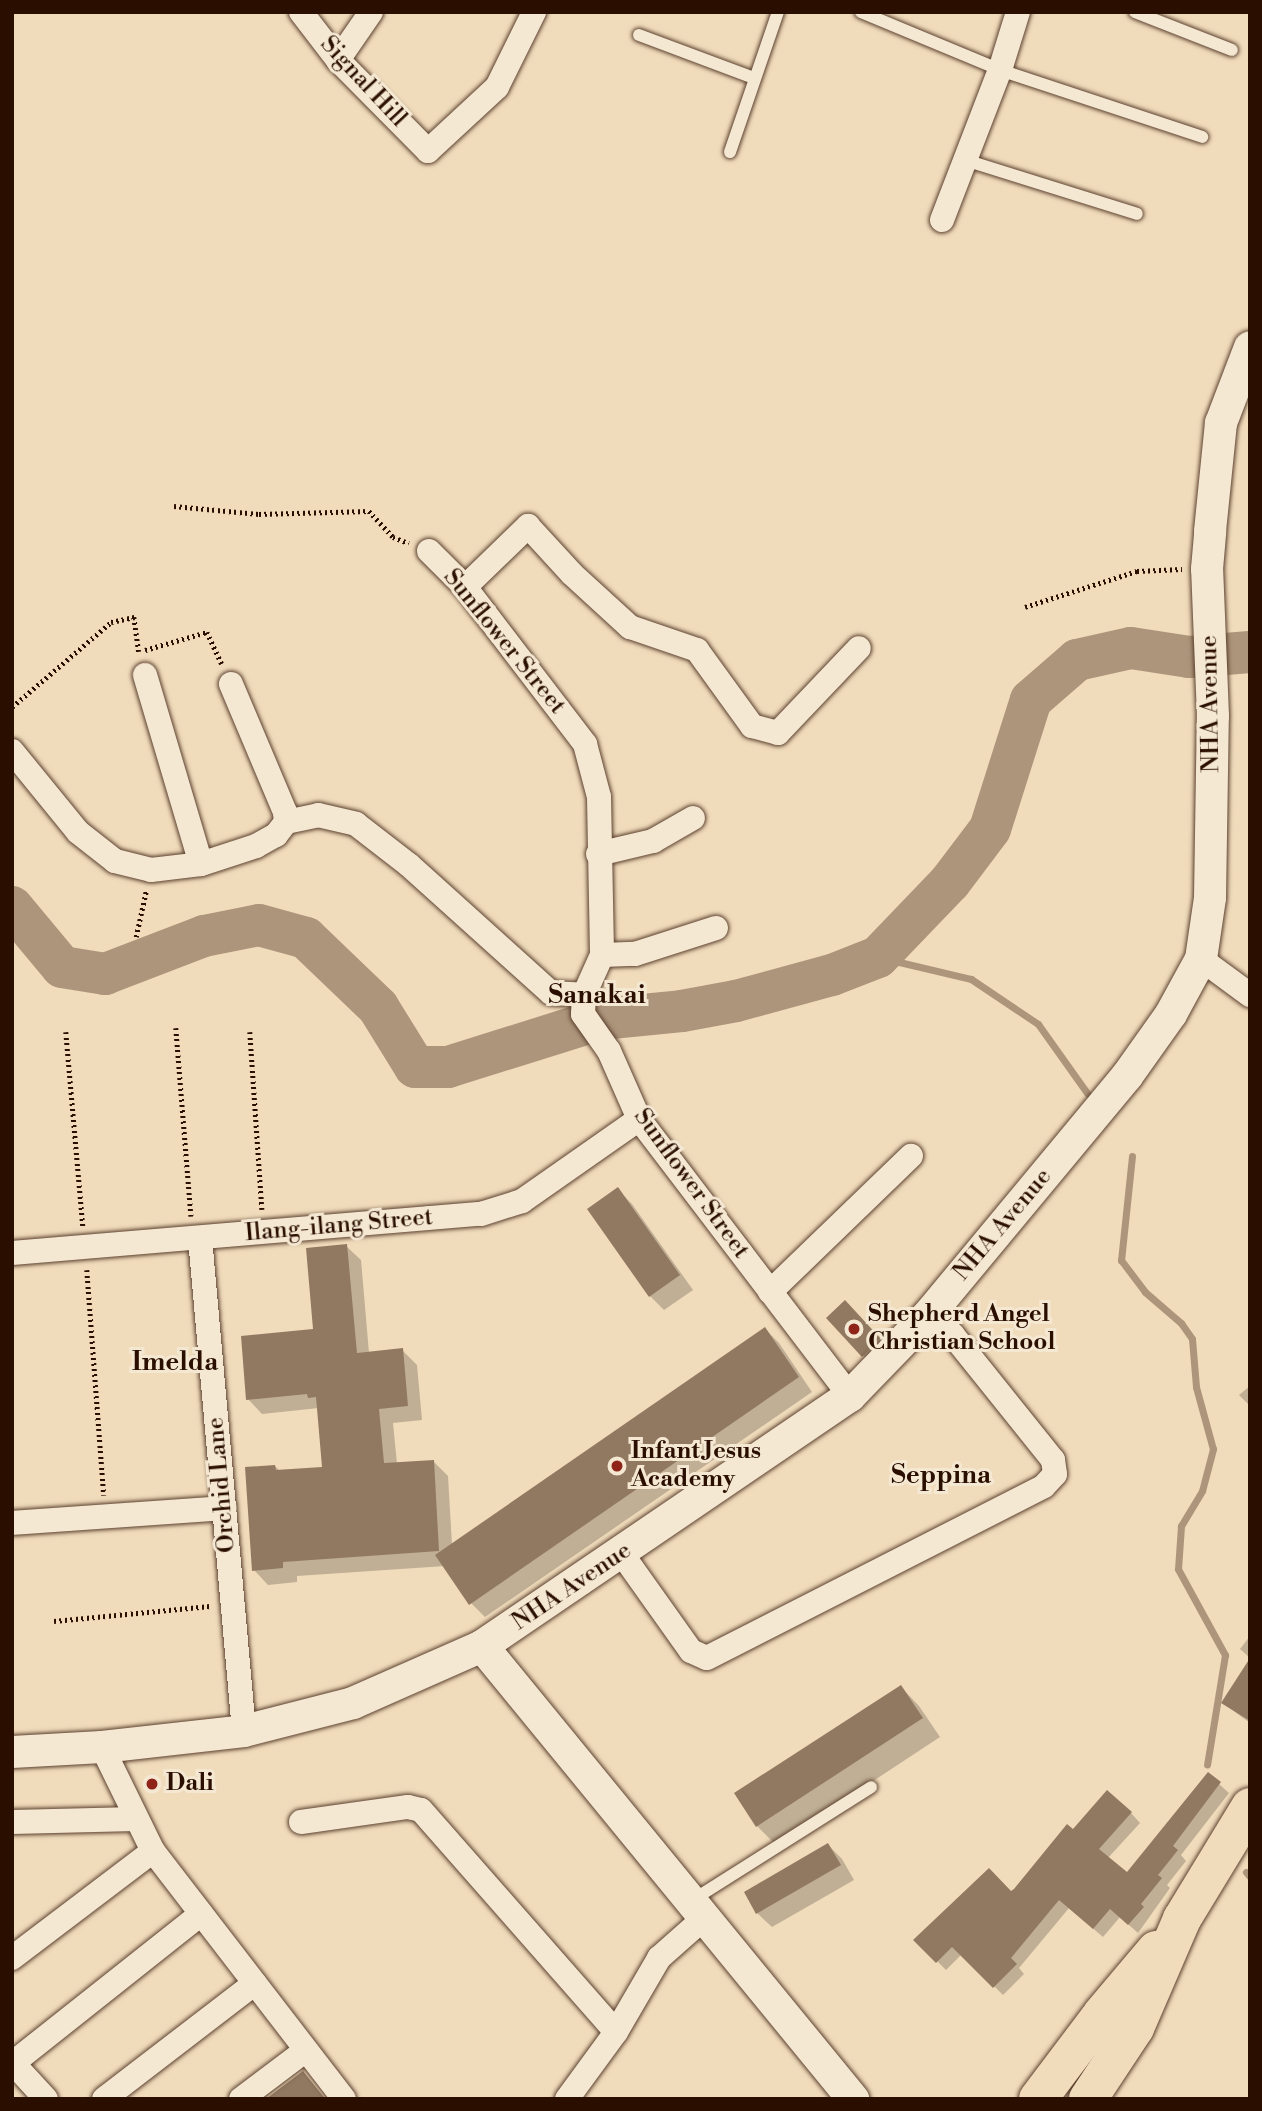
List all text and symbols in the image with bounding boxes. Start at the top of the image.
street label: Signal Hill [314,31,412,133]
street label: Sunflower Street [437,564,571,720]
street label: NHA Avenue [1195,635,1227,773]
district label: Sanakai [548,980,646,1012]
street label: Sunflower Street [627,1103,755,1265]
street label: NHA Avenue [948,1163,1058,1287]
street label: Ilang-ilang Street [244,1203,434,1249]
place label: Shepherd Angel Christian School [868,1301,1055,1357]
marker: Shepherd Angel Christian School [846,1321,862,1337]
district label: Imelda [132,1347,218,1379]
street label: Orchid Lane [202,1416,242,1554]
place label: Infant Jesus Academy [631,1438,761,1494]
marker: Infant Jesus Academy [609,1458,625,1474]
district label: Seppina [891,1460,991,1492]
street label: NHA Avenue [507,1537,637,1637]
place label: Dali [166,1770,214,1798]
marker: Dali [144,1776,160,1792]

